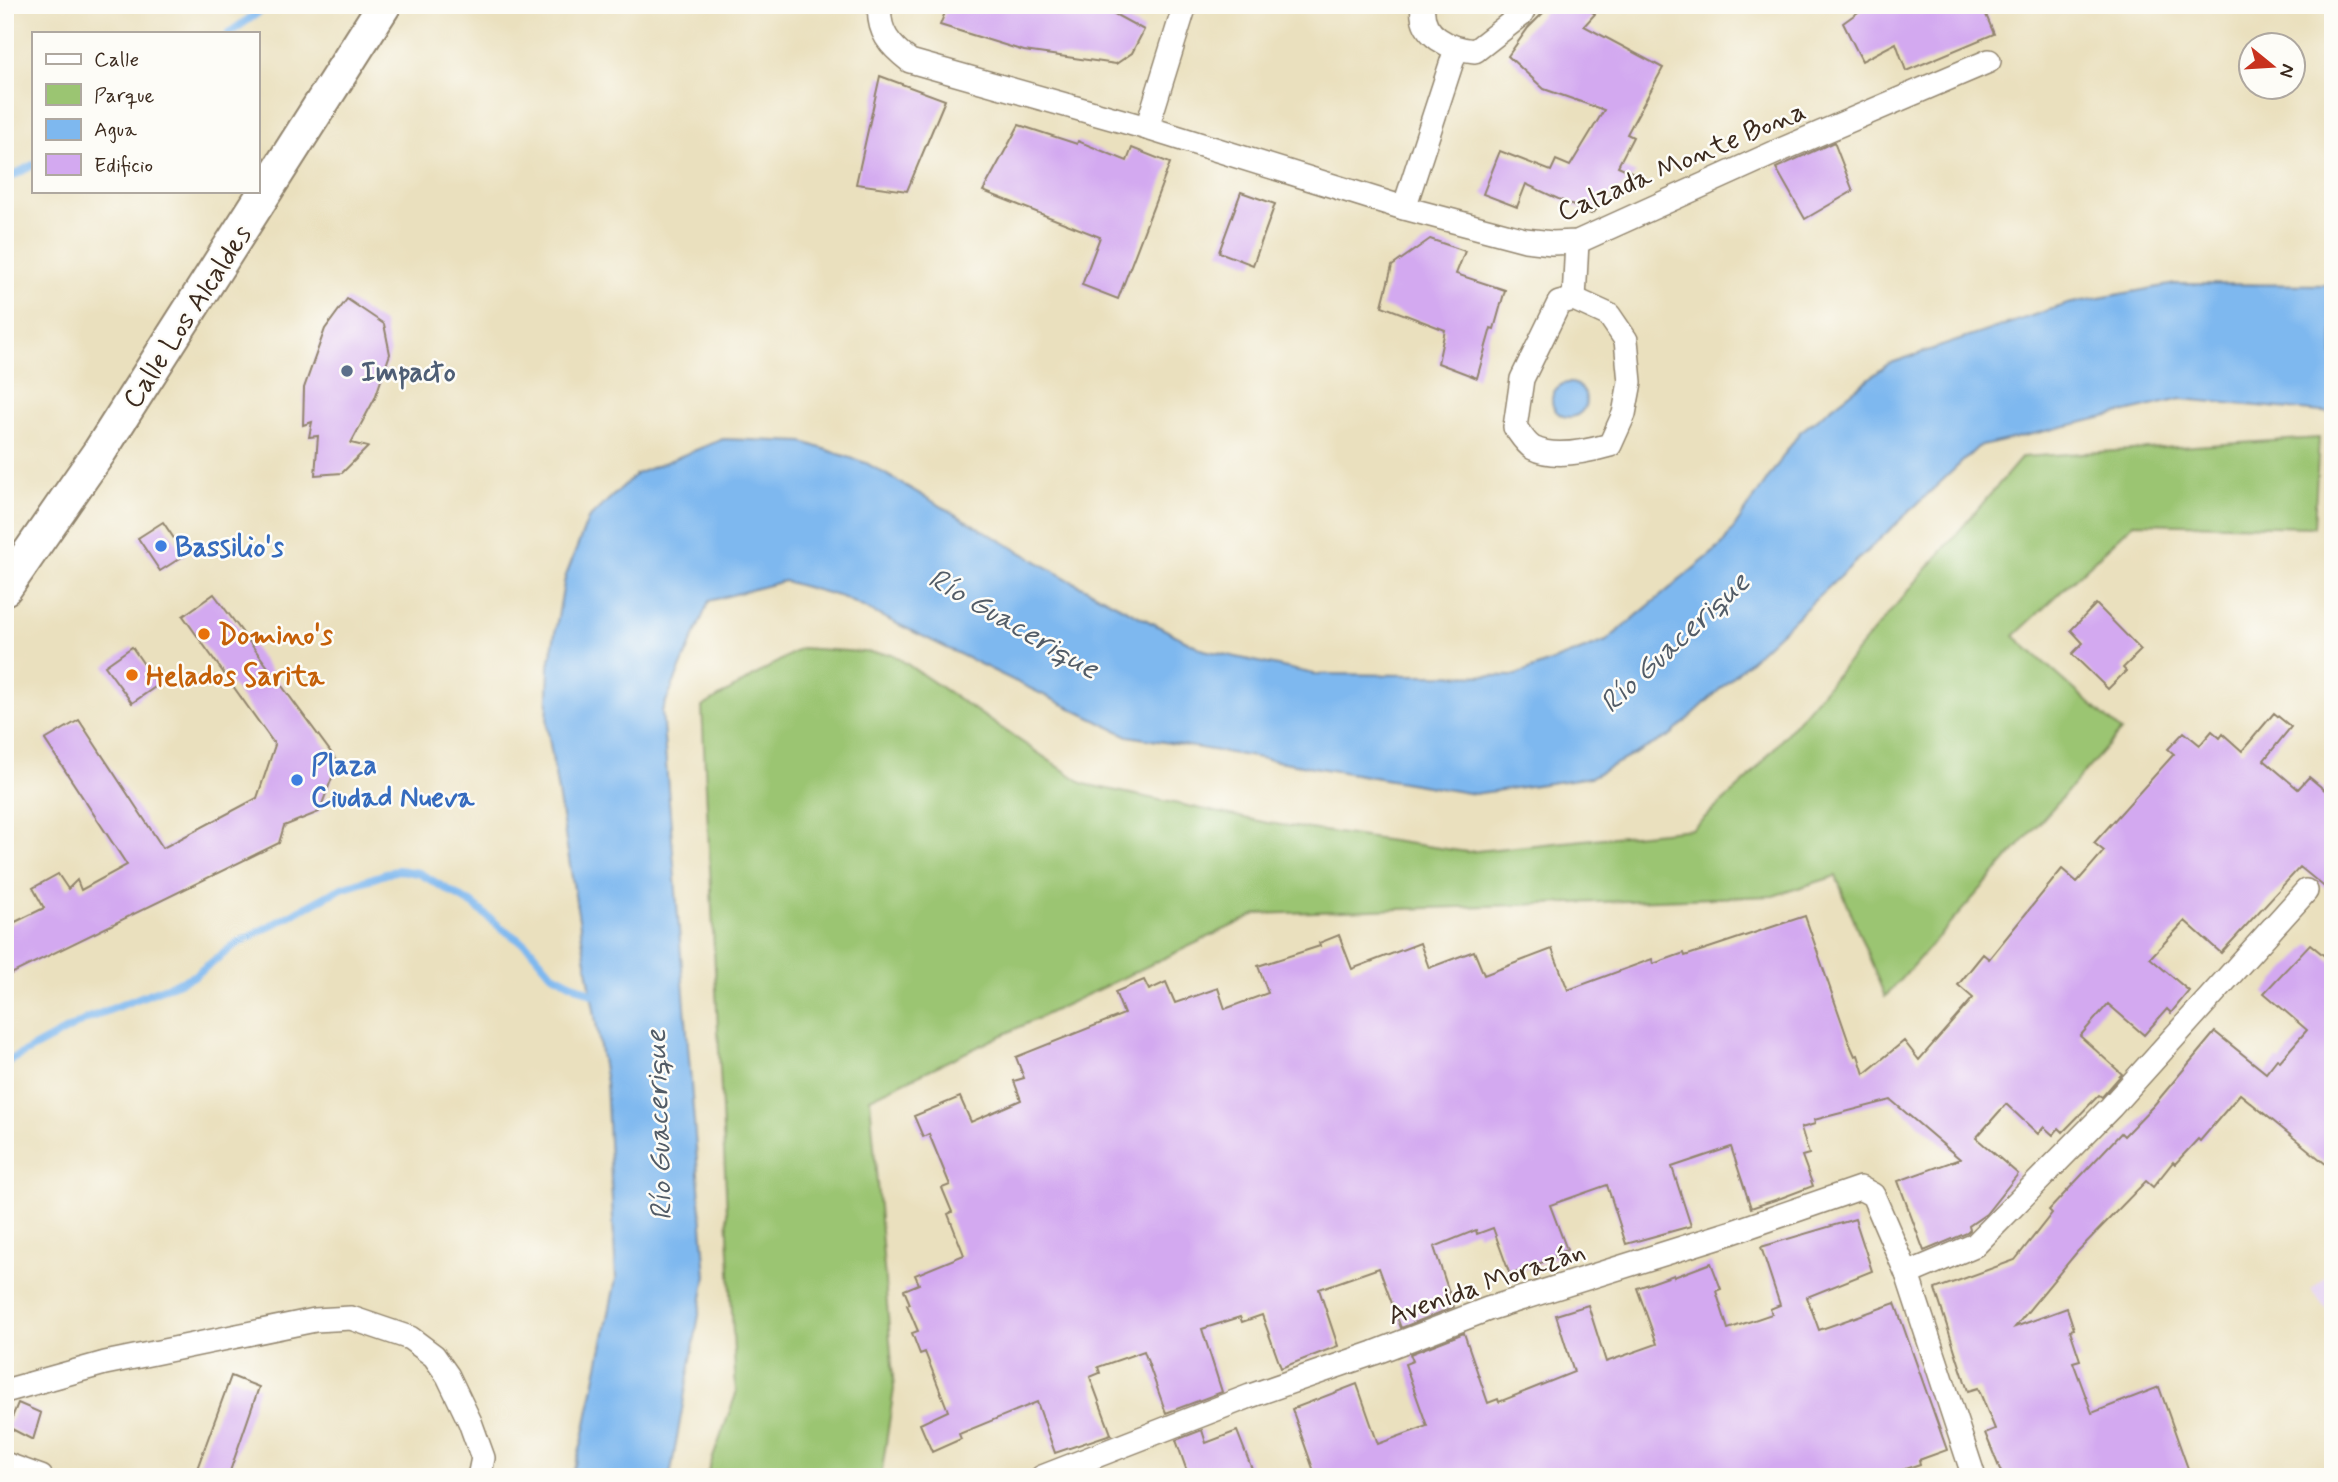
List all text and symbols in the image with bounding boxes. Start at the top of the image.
legend [32,32,259,192]
north arrow [2236,32,2306,102]
text: Calle [94,46,139,74]
text: N [2273,61,2301,81]
text: Parque [94,82,155,110]
street label: Calzada Monte Bona [1552,93,1812,231]
text: Agua [94,116,137,144]
text: Edificio [94,152,153,180]
street label: Calle Los Alcaldes [115,219,261,416]
place label: Impacto [361,355,456,392]
marker: Impacto [339,363,355,379]
place label: Bassilio's [175,530,285,567]
marker: Bassilio's [153,538,169,554]
water label: Río Guacerique [921,560,1107,690]
water label: Río Guacerique [1592,563,1759,723]
place label: Domino's [218,618,334,655]
marker: Domino's [196,626,212,642]
place label: Helados Sarita [146,659,325,696]
marker: Helados Sarita [124,667,140,683]
place label: Plaza Ciudad Nueva [311,748,476,817]
marker: Plaza Ciudad Nueva [289,772,305,788]
water label: Río Guacerique [637,1028,682,1221]
street label: Avenida Morazán [1383,1233,1591,1335]

